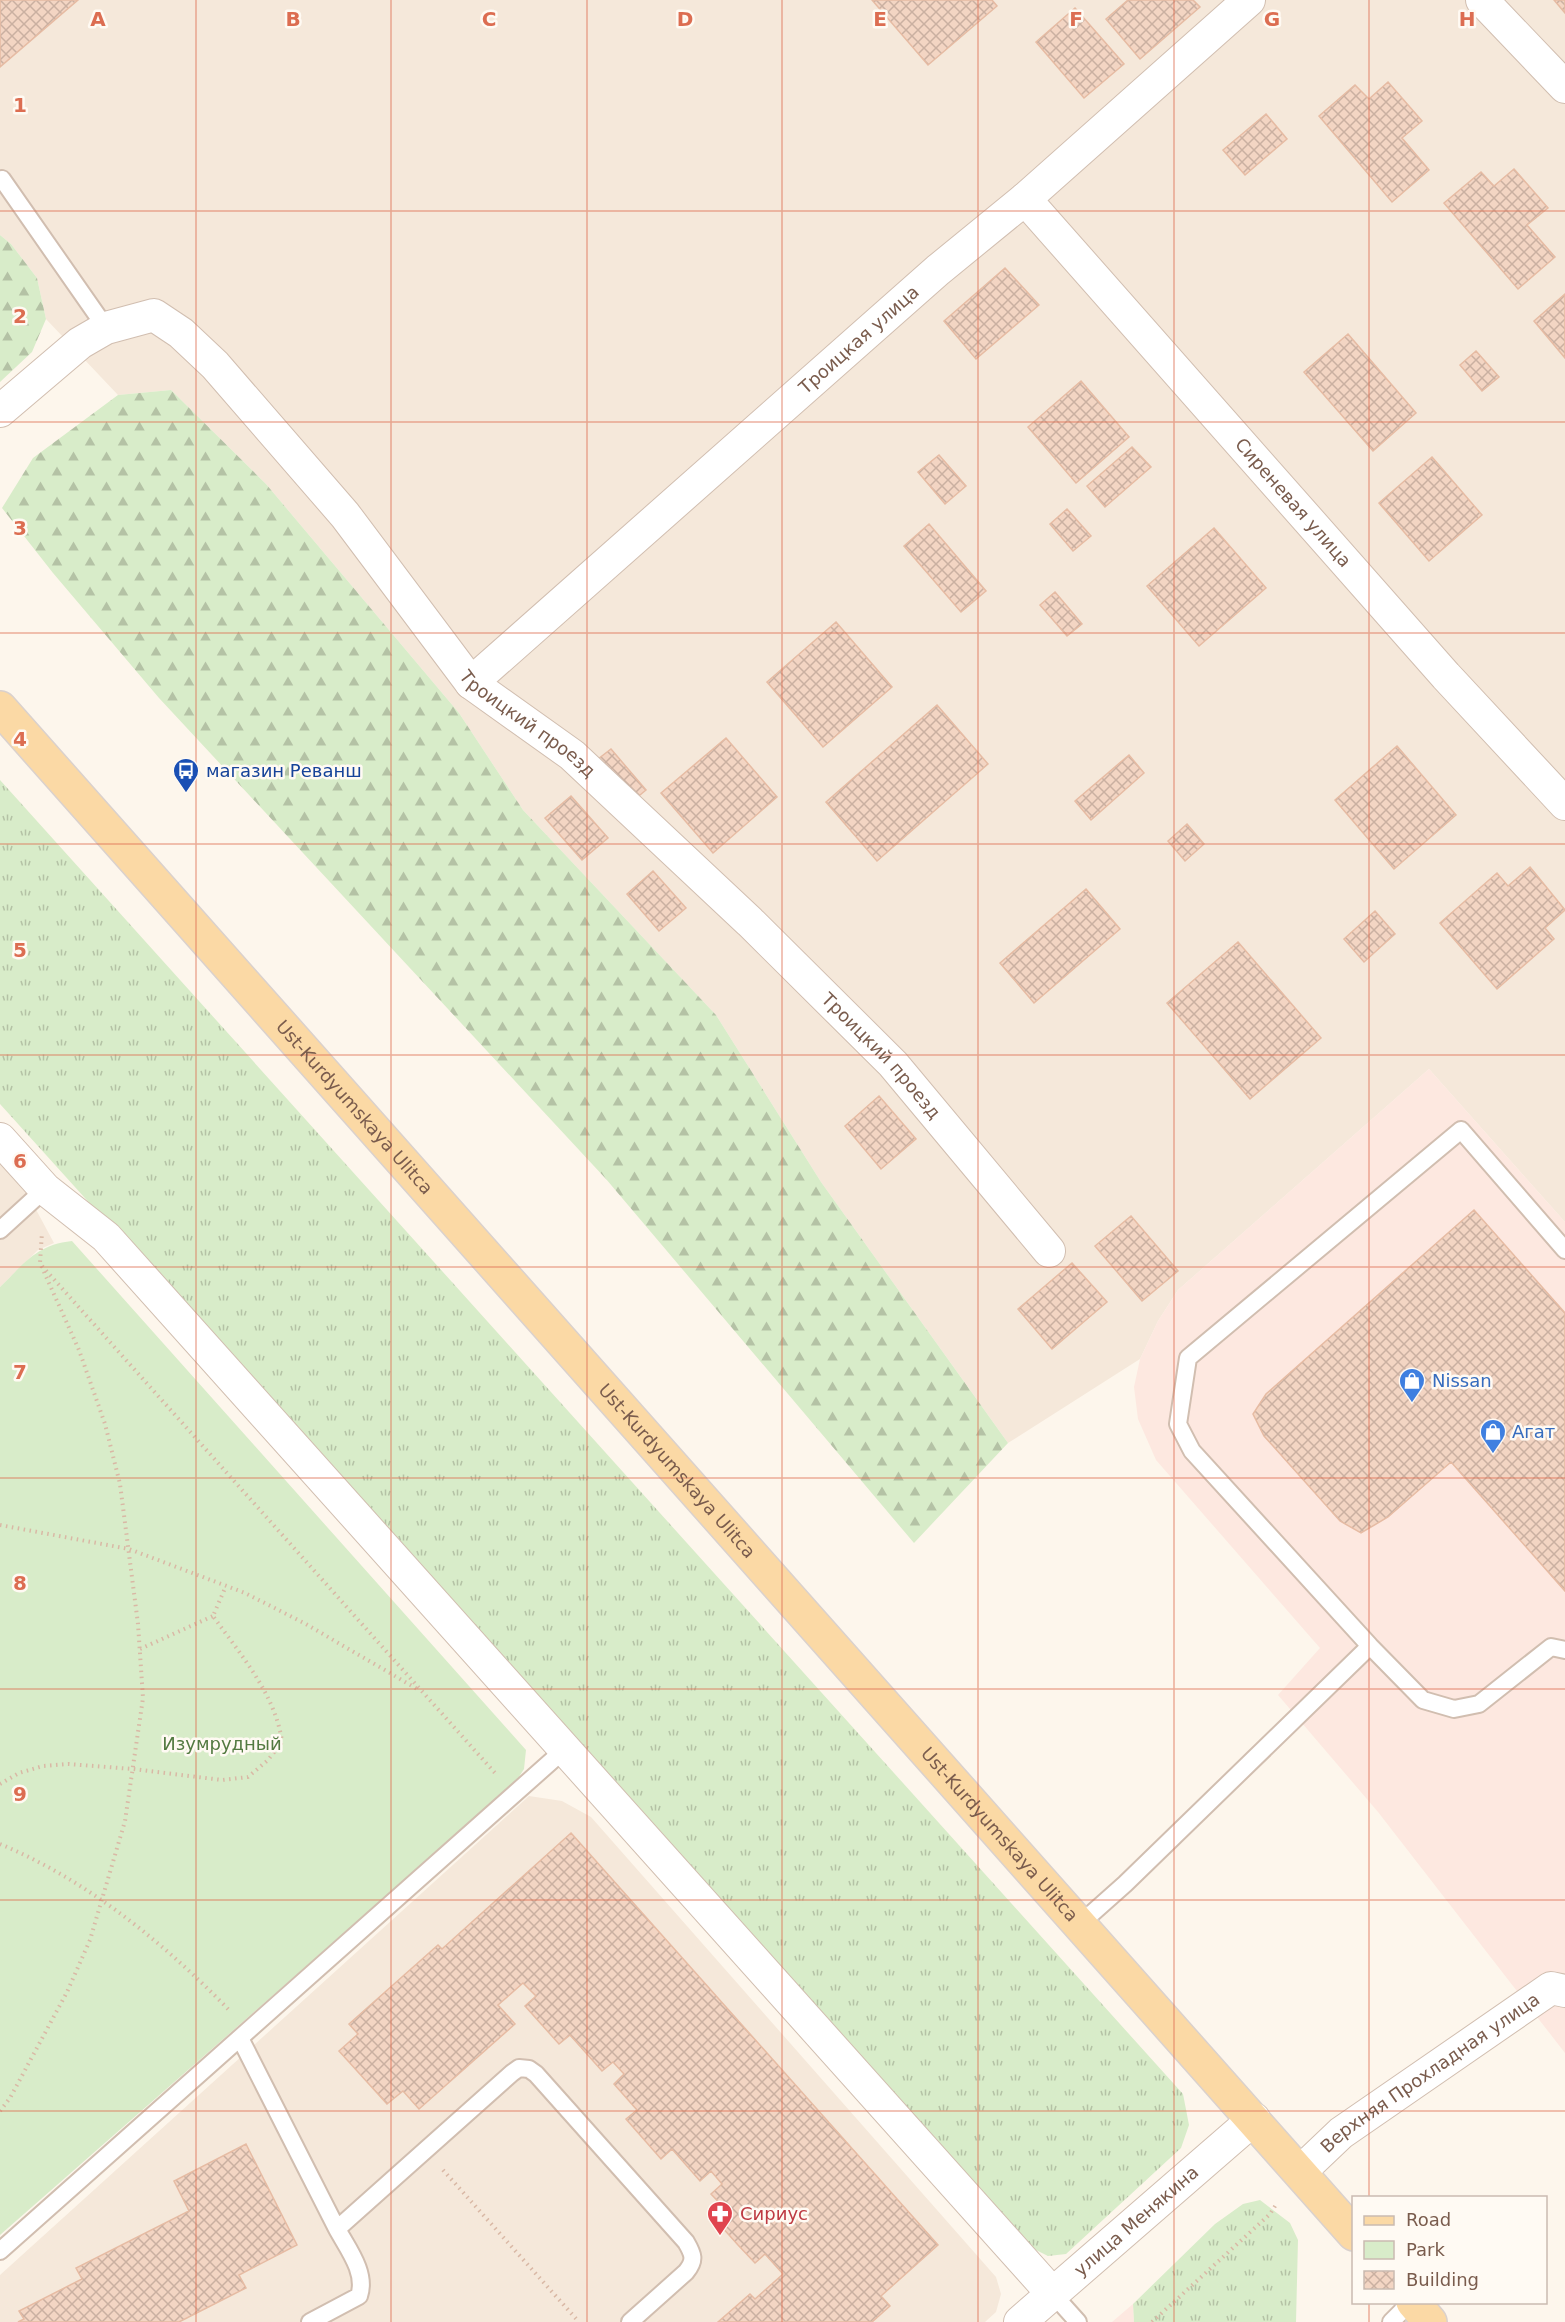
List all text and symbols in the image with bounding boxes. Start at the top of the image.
text: A [90,7,106,31]
text: B [285,7,301,31]
text: C [482,7,496,31]
text: D [677,7,693,31]
text: E [873,7,887,31]
text: F [1069,7,1083,31]
text: G [1264,7,1280,31]
text: H [1459,7,1475,31]
text: 1 [13,93,27,117]
street label: Троицкая улица [794,281,923,399]
text: 2 [13,304,27,328]
street label: Сиреневая улица [1231,434,1356,571]
text: 3 [13,516,27,540]
street label: Троицкий проезд [455,665,600,781]
text: 4 [13,727,27,751]
bus stop icon: магазин Реванш [171,756,201,794]
place label: магазин Реванш [206,760,362,781]
text: 5 [13,938,27,962]
street label: Троицкий проезд [817,988,945,1123]
street label: Ust-Kurdyumskaya Ulitca [272,1016,438,1199]
text: 6 [13,1149,27,1173]
text: 7 [13,1360,27,1384]
shop icon: Nissan [1397,1366,1427,1404]
place label: Nissan [1432,1370,1492,1391]
street label: Ust-Kurdyumskaya Ulitca [595,1379,760,1562]
shop icon: Агат [1478,1417,1508,1455]
place label: Агат [1512,1421,1555,1442]
text: 8 [13,1571,27,1595]
park label: Изумрудный [162,1733,282,1754]
street label: Ust-Kurdyumskaya Ulitca [917,1743,1083,1926]
text: 9 [13,1782,27,1806]
street label: Верхняя Прохладная улица [1316,1988,1543,2157]
street label: улица Менякина [1070,2161,1202,2280]
legend [1352,2196,1547,2304]
pharmacy icon: Сириус [705,2199,735,2237]
place label: Сириус [740,2203,808,2224]
text: Road [1406,2209,1451,2230]
text: Park [1406,2239,1445,2260]
text: Building [1406,2269,1479,2290]

